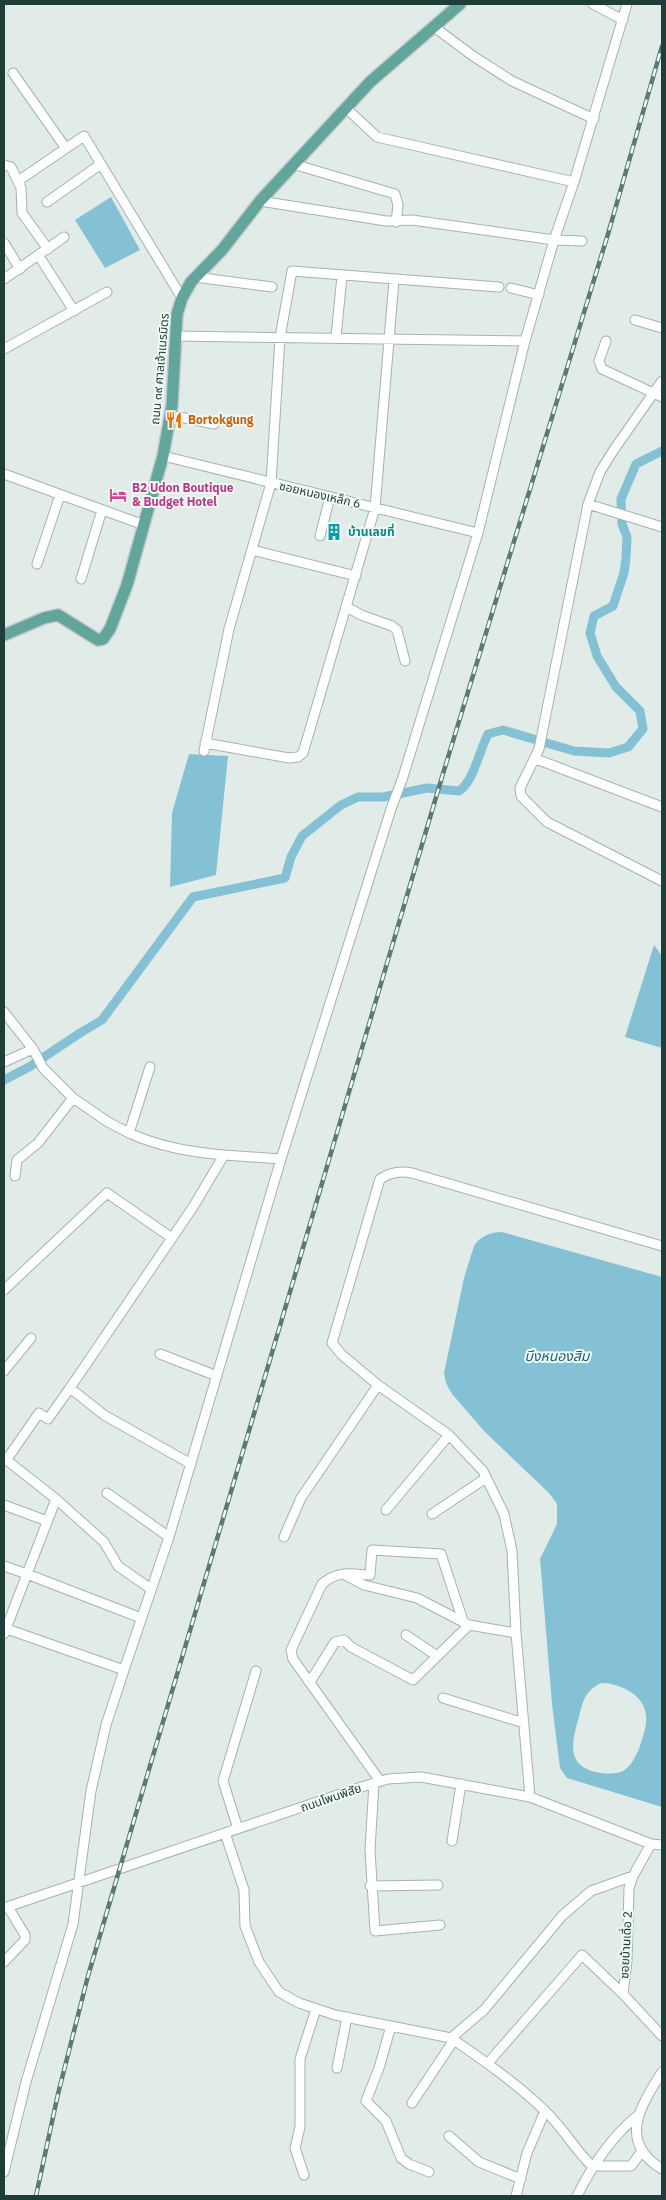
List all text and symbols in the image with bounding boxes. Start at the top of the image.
street label: ถนน ๓๙ ศาลเจ้าเนรมิตร [147,313,172,425]
restaurant icon: Bortokgung [164,410,184,430]
place label: Bortokgung [188,412,254,427]
street label: ซอยหนองเหล็ก 6 [278,478,362,511]
place label: B2 Udon Boutique & Budget Hotel [132,480,234,509]
hotel icon: B2 Udon Boutique & Budget Hotel [108,485,128,505]
building icon: บ้านเลขที่ [324,522,344,542]
place label: บ้านเลขที่ [348,523,395,539]
water label: บึงหนองสิม [525,1347,591,1365]
street label: ถนนโพนพิสัย [298,1780,363,1815]
street label: ซอยบ้านเดื่อ 2 [615,1911,635,1979]

